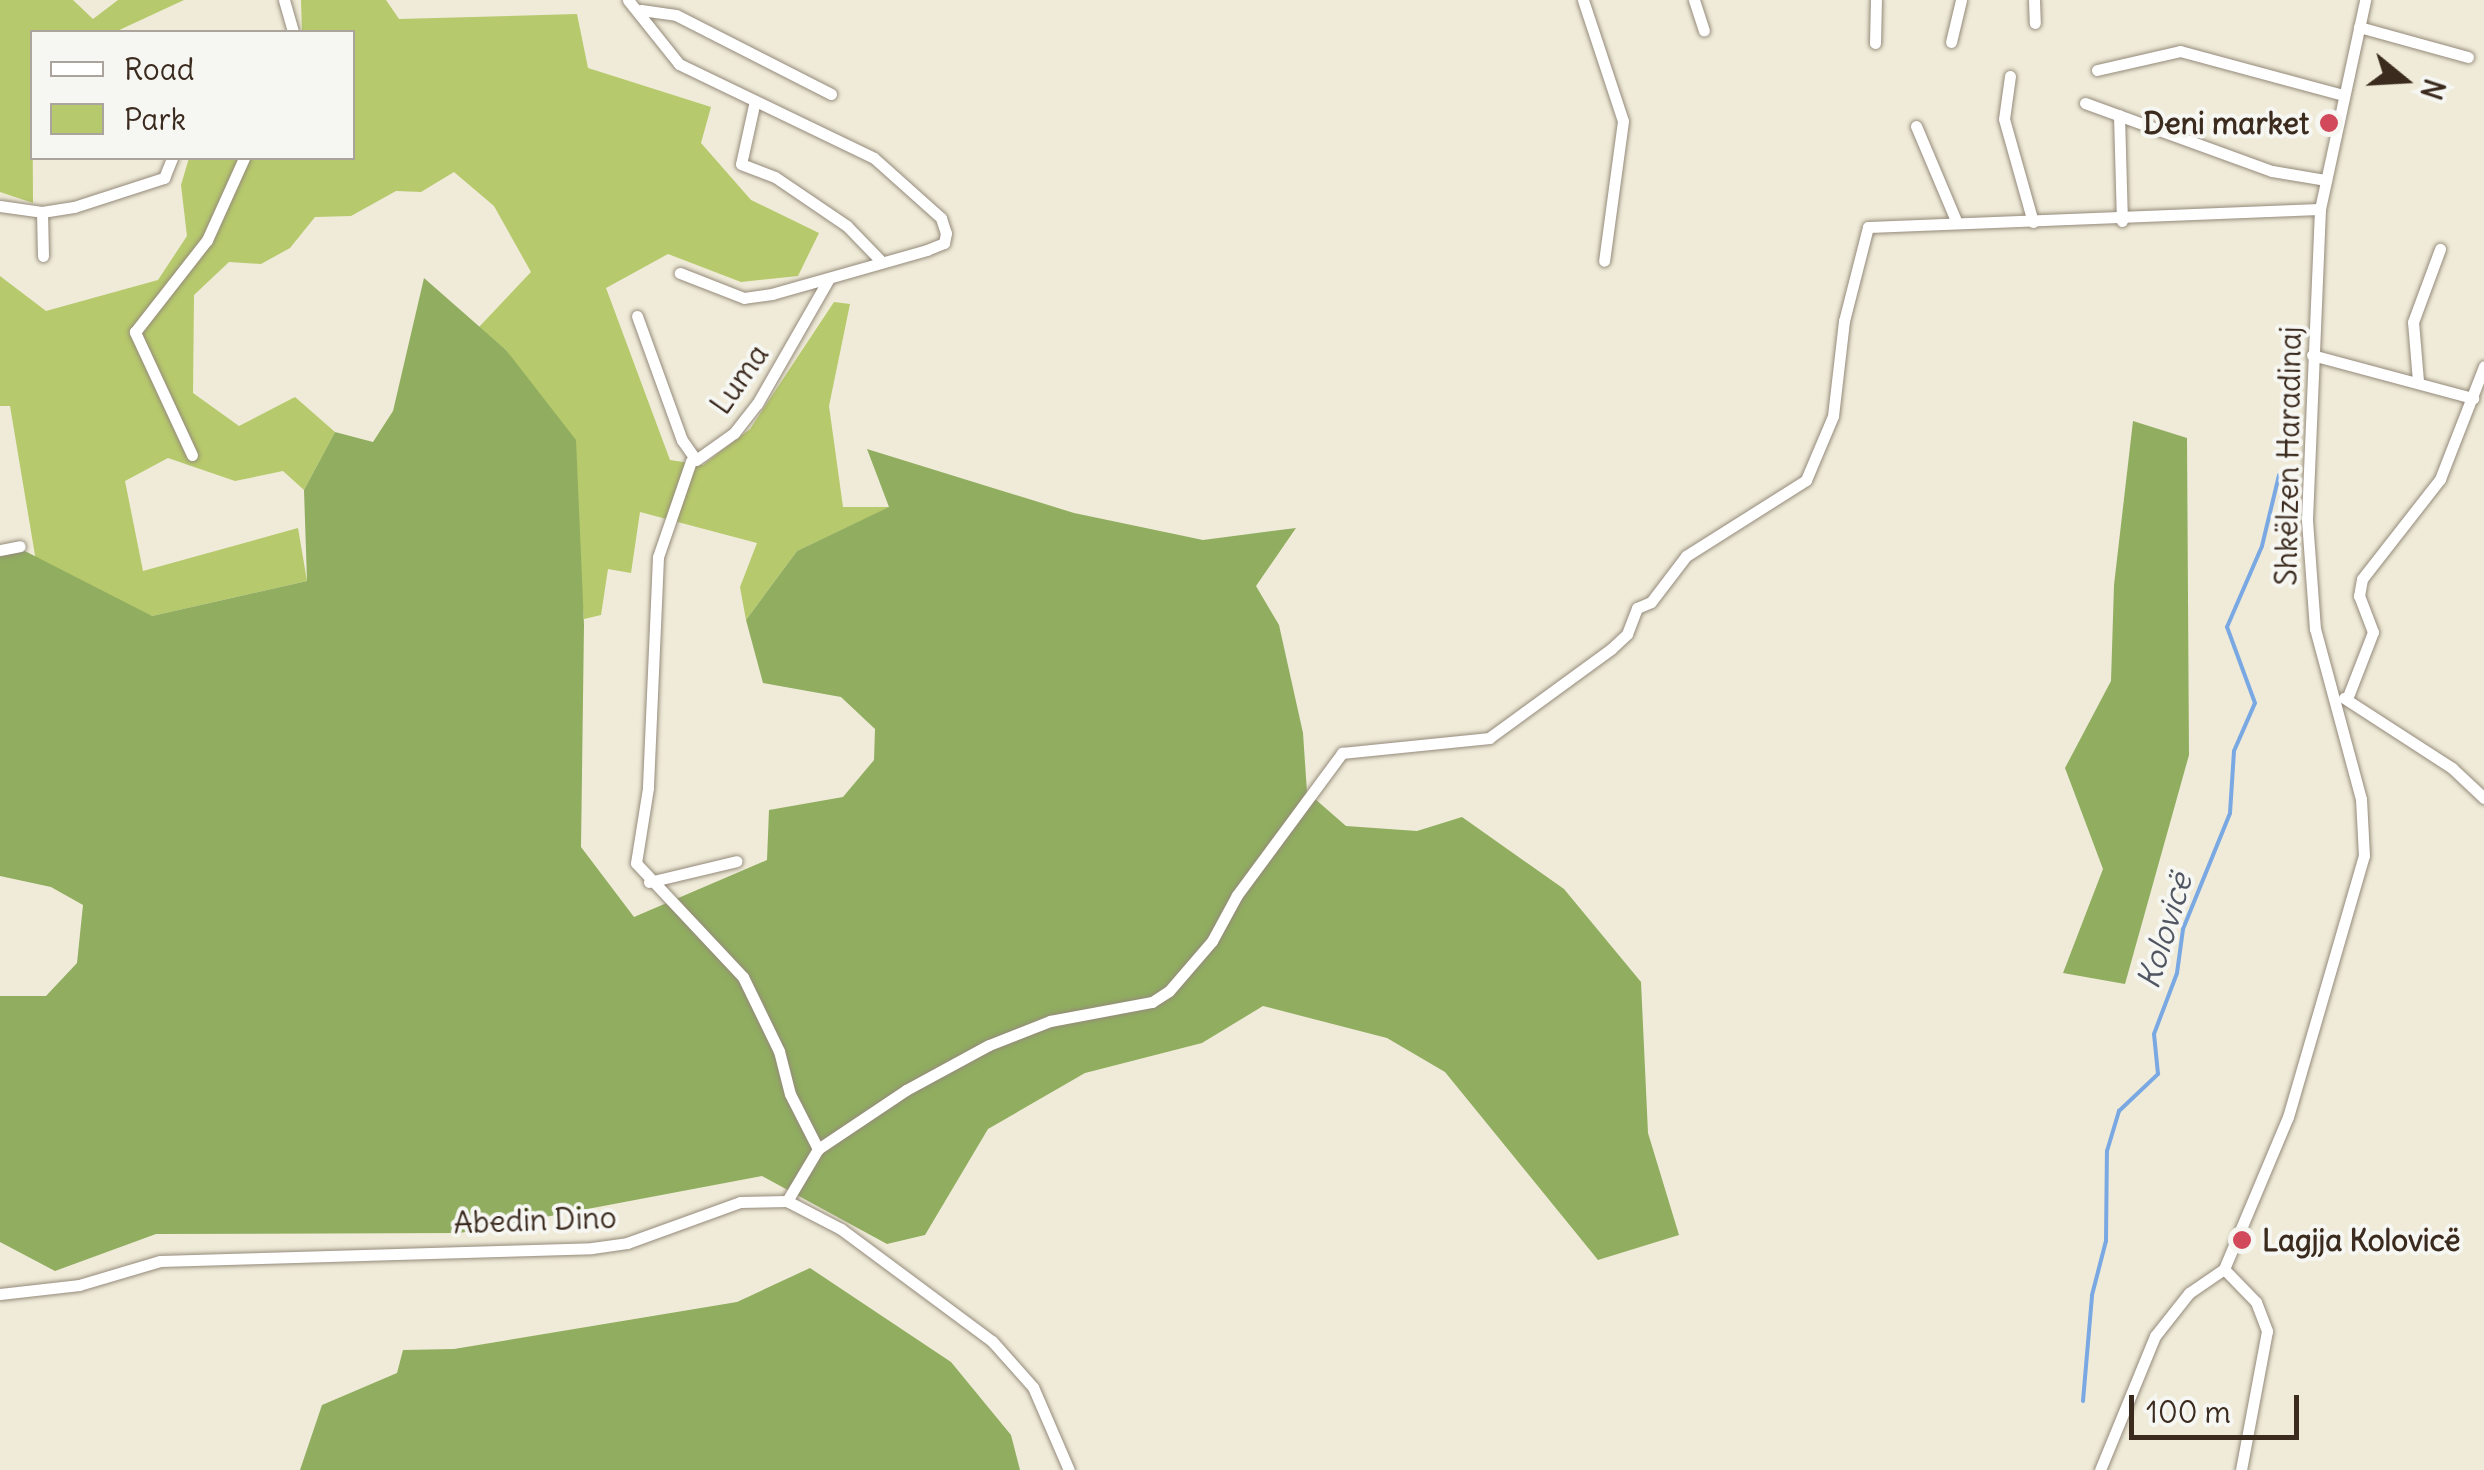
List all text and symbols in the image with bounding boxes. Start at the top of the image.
legend [30,30,355,160]
north arrow [2354,30,2454,130]
text: Road [124,50,194,88]
text: N [2412,74,2453,104]
text: Park [124,100,186,138]
place label: Deni market [2143,105,2309,141]
marker: Deni market [2318,112,2340,134]
street label: Shkëlzen Haradinaj [2268,326,2308,586]
street label: Luma [702,337,776,421]
water label: Kolovicë [2129,869,2201,993]
street label: Abedin Dino [453,1199,617,1241]
place label: Lagjja Kolovicë [2262,1222,2460,1258]
marker: Lagjja Kolovicë [2231,1229,2253,1251]
scale bar [2134,1375,2304,1437]
text: 100 m [2146,1393,2231,1431]

